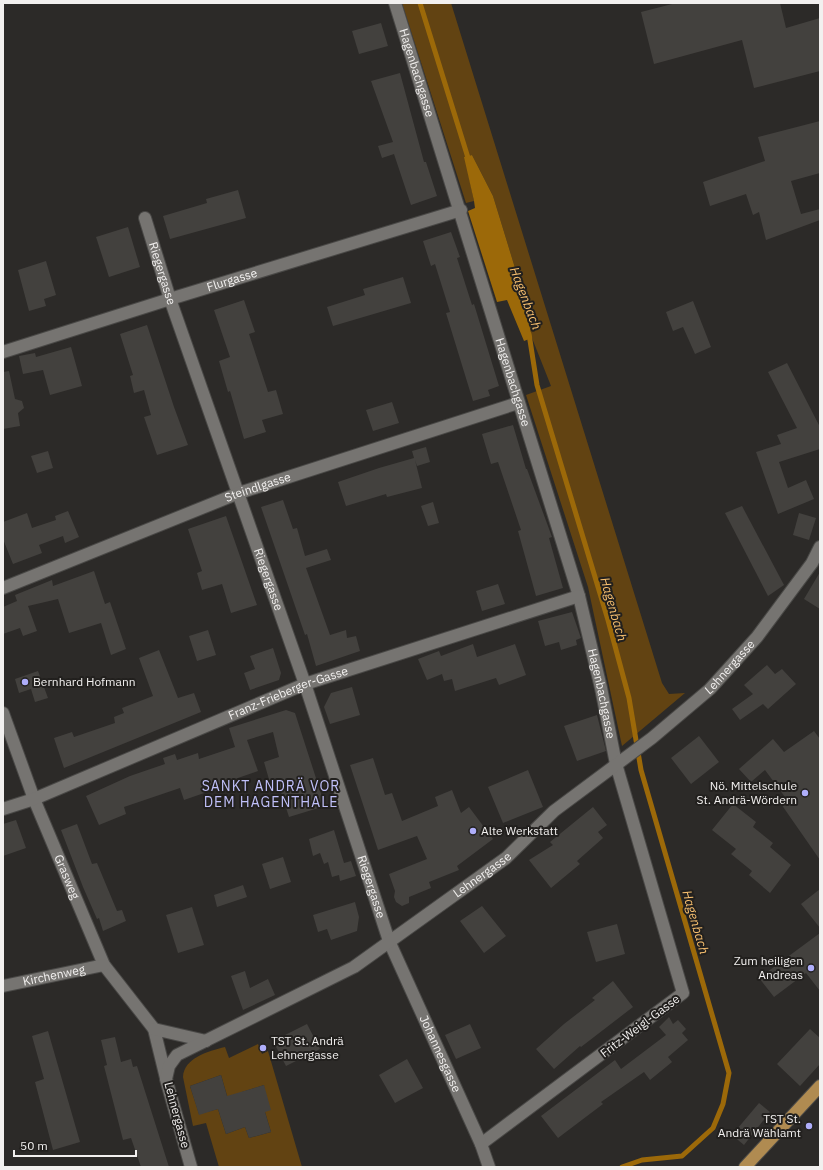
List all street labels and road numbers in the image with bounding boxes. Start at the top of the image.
street label: Hagenbachgasse [396,26,438,119]
street label: Riegergasse [146,240,180,307]
street label: Flurgasse [205,265,259,294]
street label: Hagenbachgasse [492,336,534,428]
street label: Steindlgasse [222,469,293,505]
street label: Riegergasse [251,546,287,613]
street label: Lehnergasse [701,636,758,697]
street label: Hagenbachgasse [585,647,619,740]
street label: Franz-Frieberger-Gasse [226,663,350,723]
street label: Lehnergasse [450,849,515,900]
street label: Grasweg [51,852,84,902]
street label: Riegergasse [354,853,389,920]
street label: Kirchenweg [21,961,87,989]
street label: Fritz-Weigl-Gasse [597,991,683,1060]
street label: Johannesgasse [417,1013,465,1095]
street label: Lehnergasse [161,1080,194,1150]

